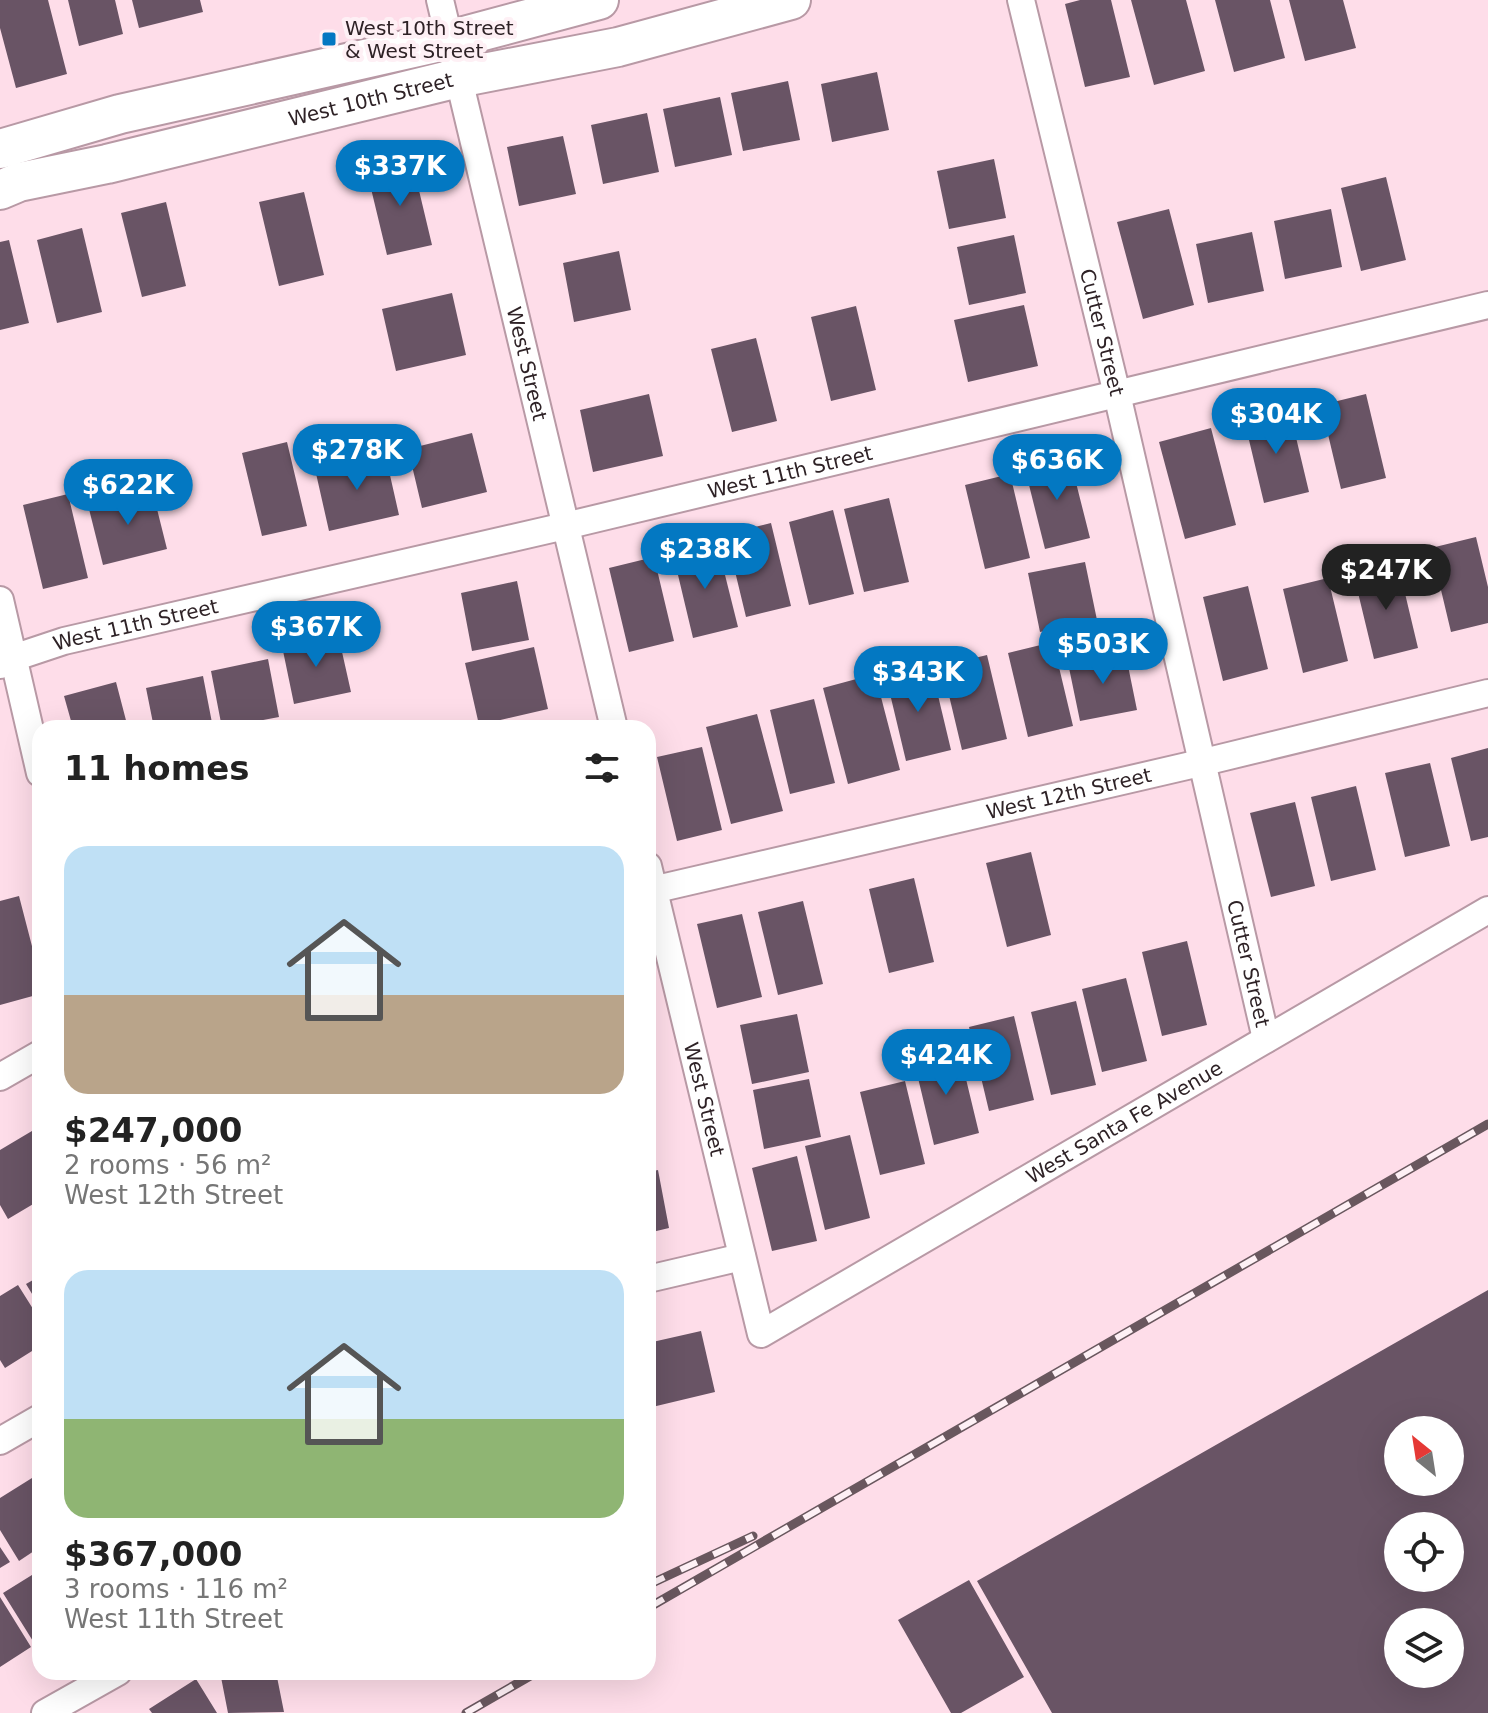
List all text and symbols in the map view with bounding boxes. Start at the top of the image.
place label: West 10th Street & West Street [345,16,514,63]
marker: West 10th Street & West Street [320,30,338,48]
street label: West 10th Street [286,68,456,131]
pin: $337K [344,140,456,208]
text: $337K [354,151,446,181]
street label: Cutter Street [1075,266,1129,398]
street label: West Street [502,304,552,423]
pin: $304K [1220,388,1332,456]
text: $304K [1230,399,1322,429]
pin: $278K [301,424,413,492]
pin: $636K [1001,434,1113,502]
text: $278K [311,435,403,465]
street label: West 11th Street [705,441,875,503]
text: $636K [1011,445,1103,475]
pin: $622K [72,459,184,527]
text: $622K [82,470,174,500]
pin: $238K [649,523,761,591]
text: $238K [659,534,751,564]
pin: $247K [1330,544,1442,612]
text: $247K [1340,555,1432,585]
street label: West 11th Street [50,594,221,656]
pin: $367K [260,601,372,669]
text: $367K [270,612,362,642]
pin: $503K [1047,618,1159,686]
text: $503K [1057,629,1149,659]
pin: $343K [862,646,974,714]
text: $343K [872,657,964,687]
icon: filters [580,746,624,790]
text: 11 homes [64,748,249,788]
street label: West 12th Street [984,763,1154,824]
street label: Cutter Street [1222,897,1275,1030]
icon: home [272,898,416,1042]
pin: $424K [890,1029,1002,1097]
street label: West Street [679,1040,730,1159]
text: $424K [900,1040,992,1070]
street label: West Santa Fe Avenue [1022,1056,1227,1189]
text: $247,000 [64,1110,243,1150]
text: 2 rooms · 56 m² [64,1150,272,1180]
text: West 12th Street [64,1180,283,1210]
icon: home [272,1322,416,1466]
north arrow [1384,1416,1464,1496]
map controls [1384,1416,1464,1688]
button: locate [1384,1512,1464,1592]
text: $367,000 [64,1534,243,1574]
text: 3 rooms · 116 m² [64,1574,288,1604]
text: West 11th Street [64,1604,283,1634]
button: layers [1384,1608,1464,1688]

